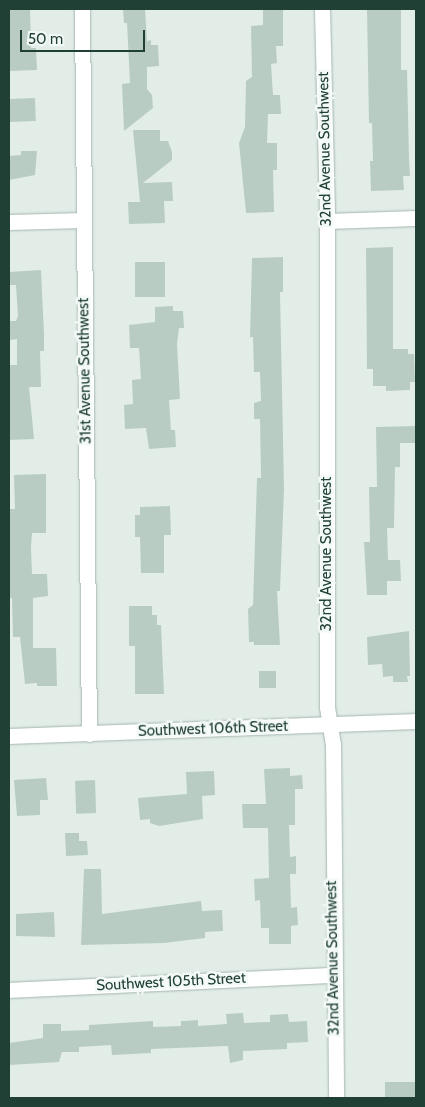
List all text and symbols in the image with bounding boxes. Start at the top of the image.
scale bar [22,20,148,52]
text: 50 m [28,30,63,48]
street label: 32nd Avenue Southwest [315,72,335,226]
street label: 31st Avenue Southwest [75,298,95,444]
street label: 32nd Avenue Southwest [318,477,336,631]
street label: Southwest 106th Street [138,717,288,741]
street label: 32nd Avenue Southwest [323,881,343,1035]
street label: Southwest 105th Street [96,969,246,995]

